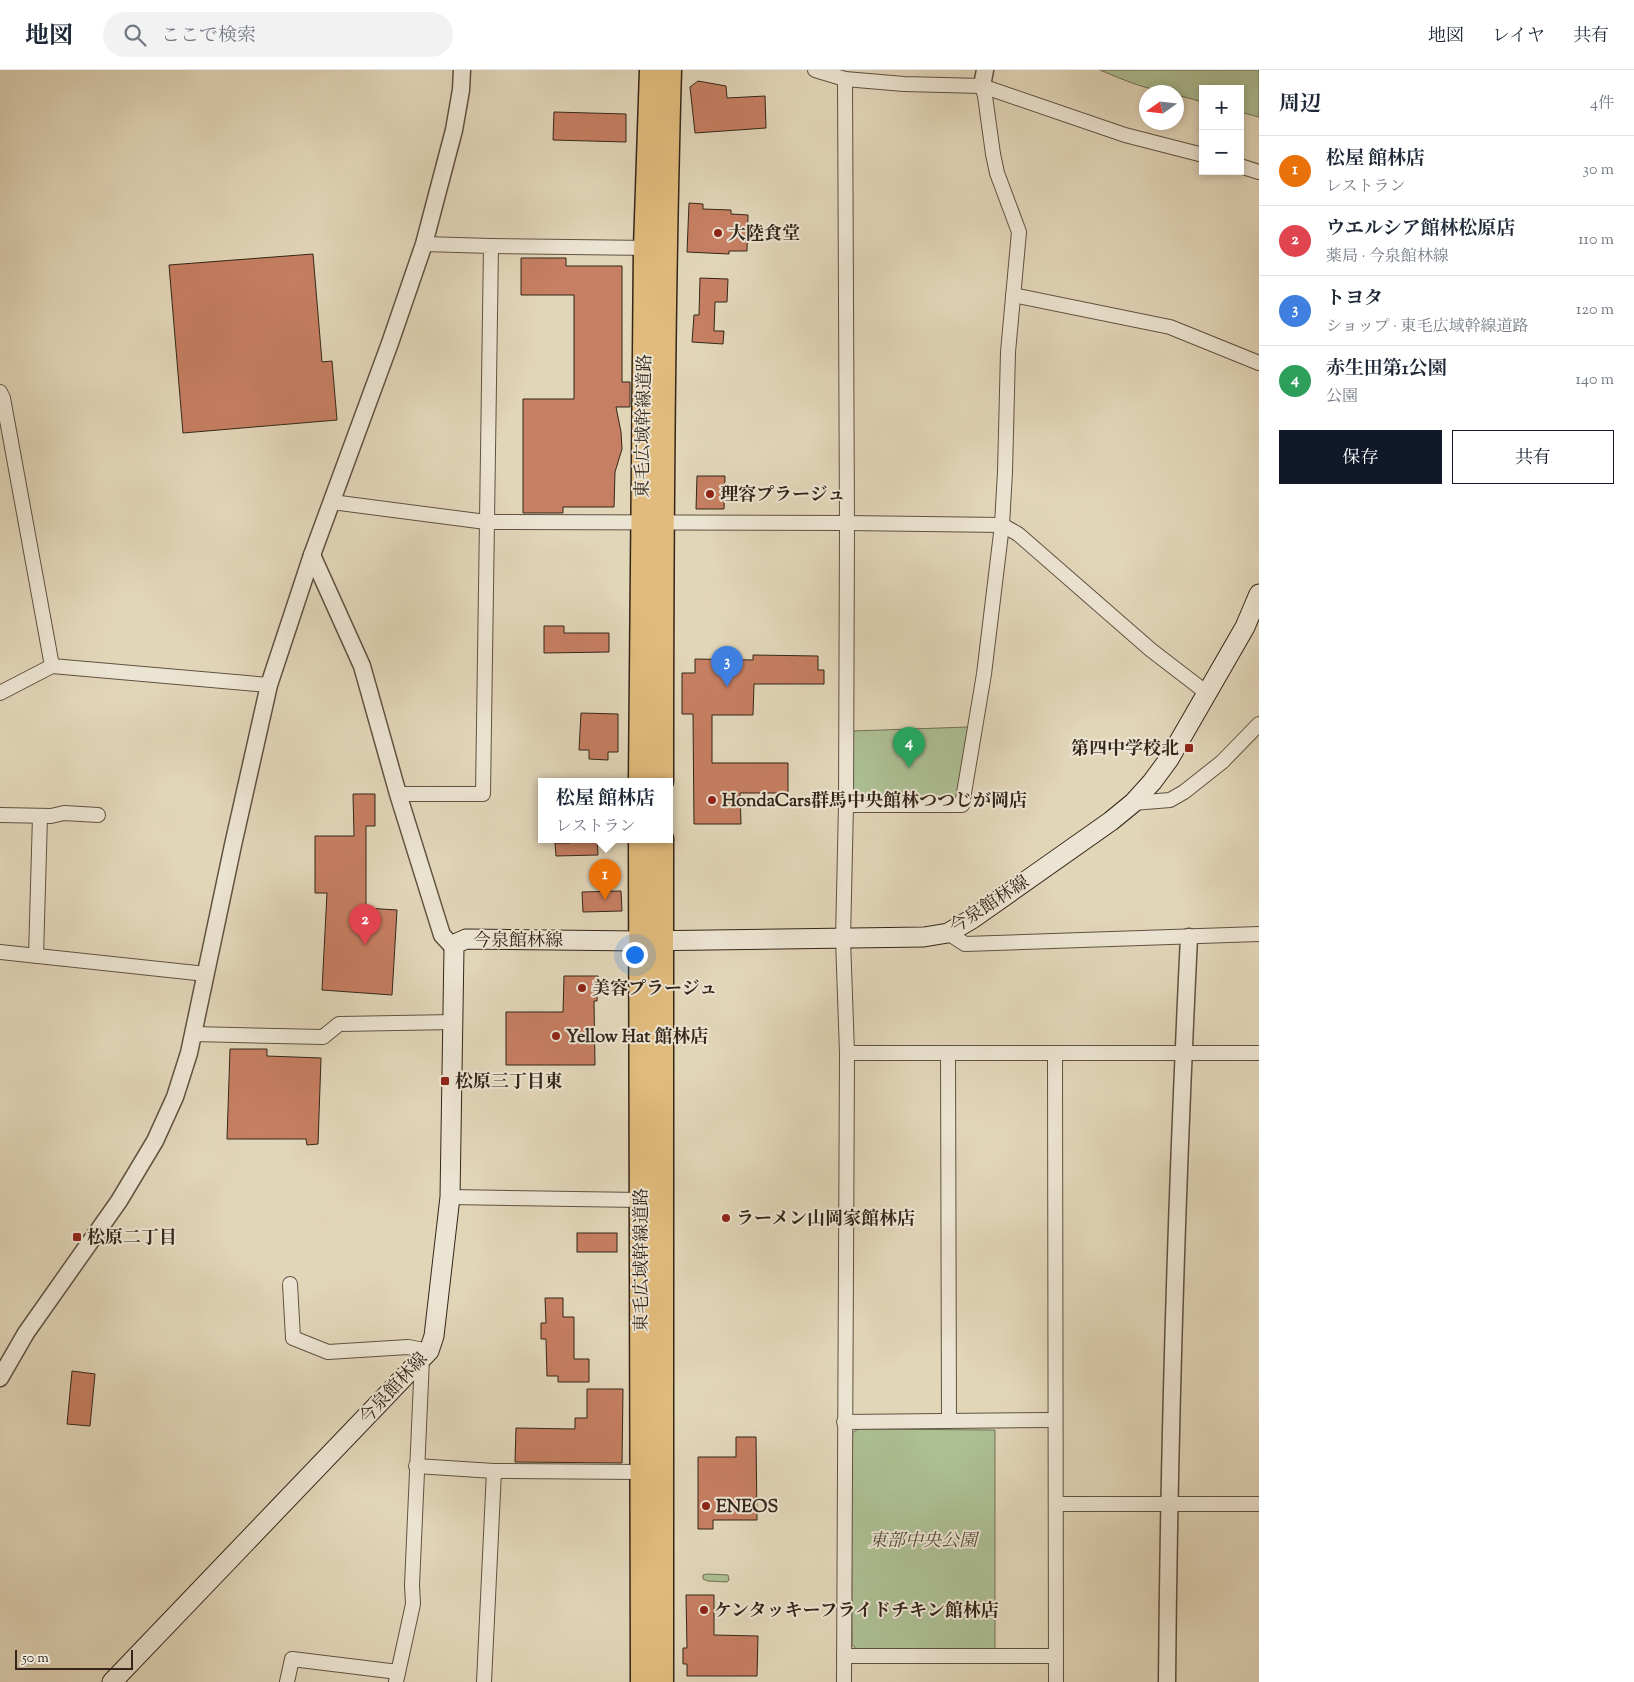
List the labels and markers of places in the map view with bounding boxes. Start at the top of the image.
place label: 大陸食堂 [728,222,800,248]
marker: 大陸食堂 [712,227,724,239]
place label: 理容プラージュ [720,483,845,509]
marker: 理容プラージュ [704,488,716,500]
pin: 3 [711,646,743,687]
pin: 4 [893,727,925,768]
place label: 第四中学校北 [1071,737,1179,763]
marker: 第四中学校北 [1183,742,1195,754]
place label: HondaCars群馬中央館林つつじが岡店 [722,789,1027,815]
marker: HondaCars群馬中央館林つつじが岡店 [706,794,718,806]
pin: 1 [589,859,621,900]
pin: 2 [349,904,381,945]
place label: 美容プラージュ [592,977,717,1003]
marker: 美容プラージュ [576,982,588,994]
place label: Yellow Hat 館林店 [566,1025,708,1051]
marker: Yellow Hat 館林店 [550,1030,562,1042]
place label: 松原三丁目東 [455,1070,563,1096]
marker: 松原三丁目東 [439,1075,451,1087]
place label: ラーメン山岡家館林店 [736,1207,915,1233]
marker: ラーメン山岡家館林店 [720,1212,732,1224]
place label: 松原二丁目 [87,1226,177,1252]
marker: 松原二丁目 [71,1231,83,1243]
place label: ENEOS [716,1495,778,1521]
marker: ENEOS [700,1500,712,1512]
place label: ケンタッキーフライドチキン館林店 [714,1599,999,1625]
marker: ケンタッキーフライドチキン館林店 [698,1604,710,1616]

